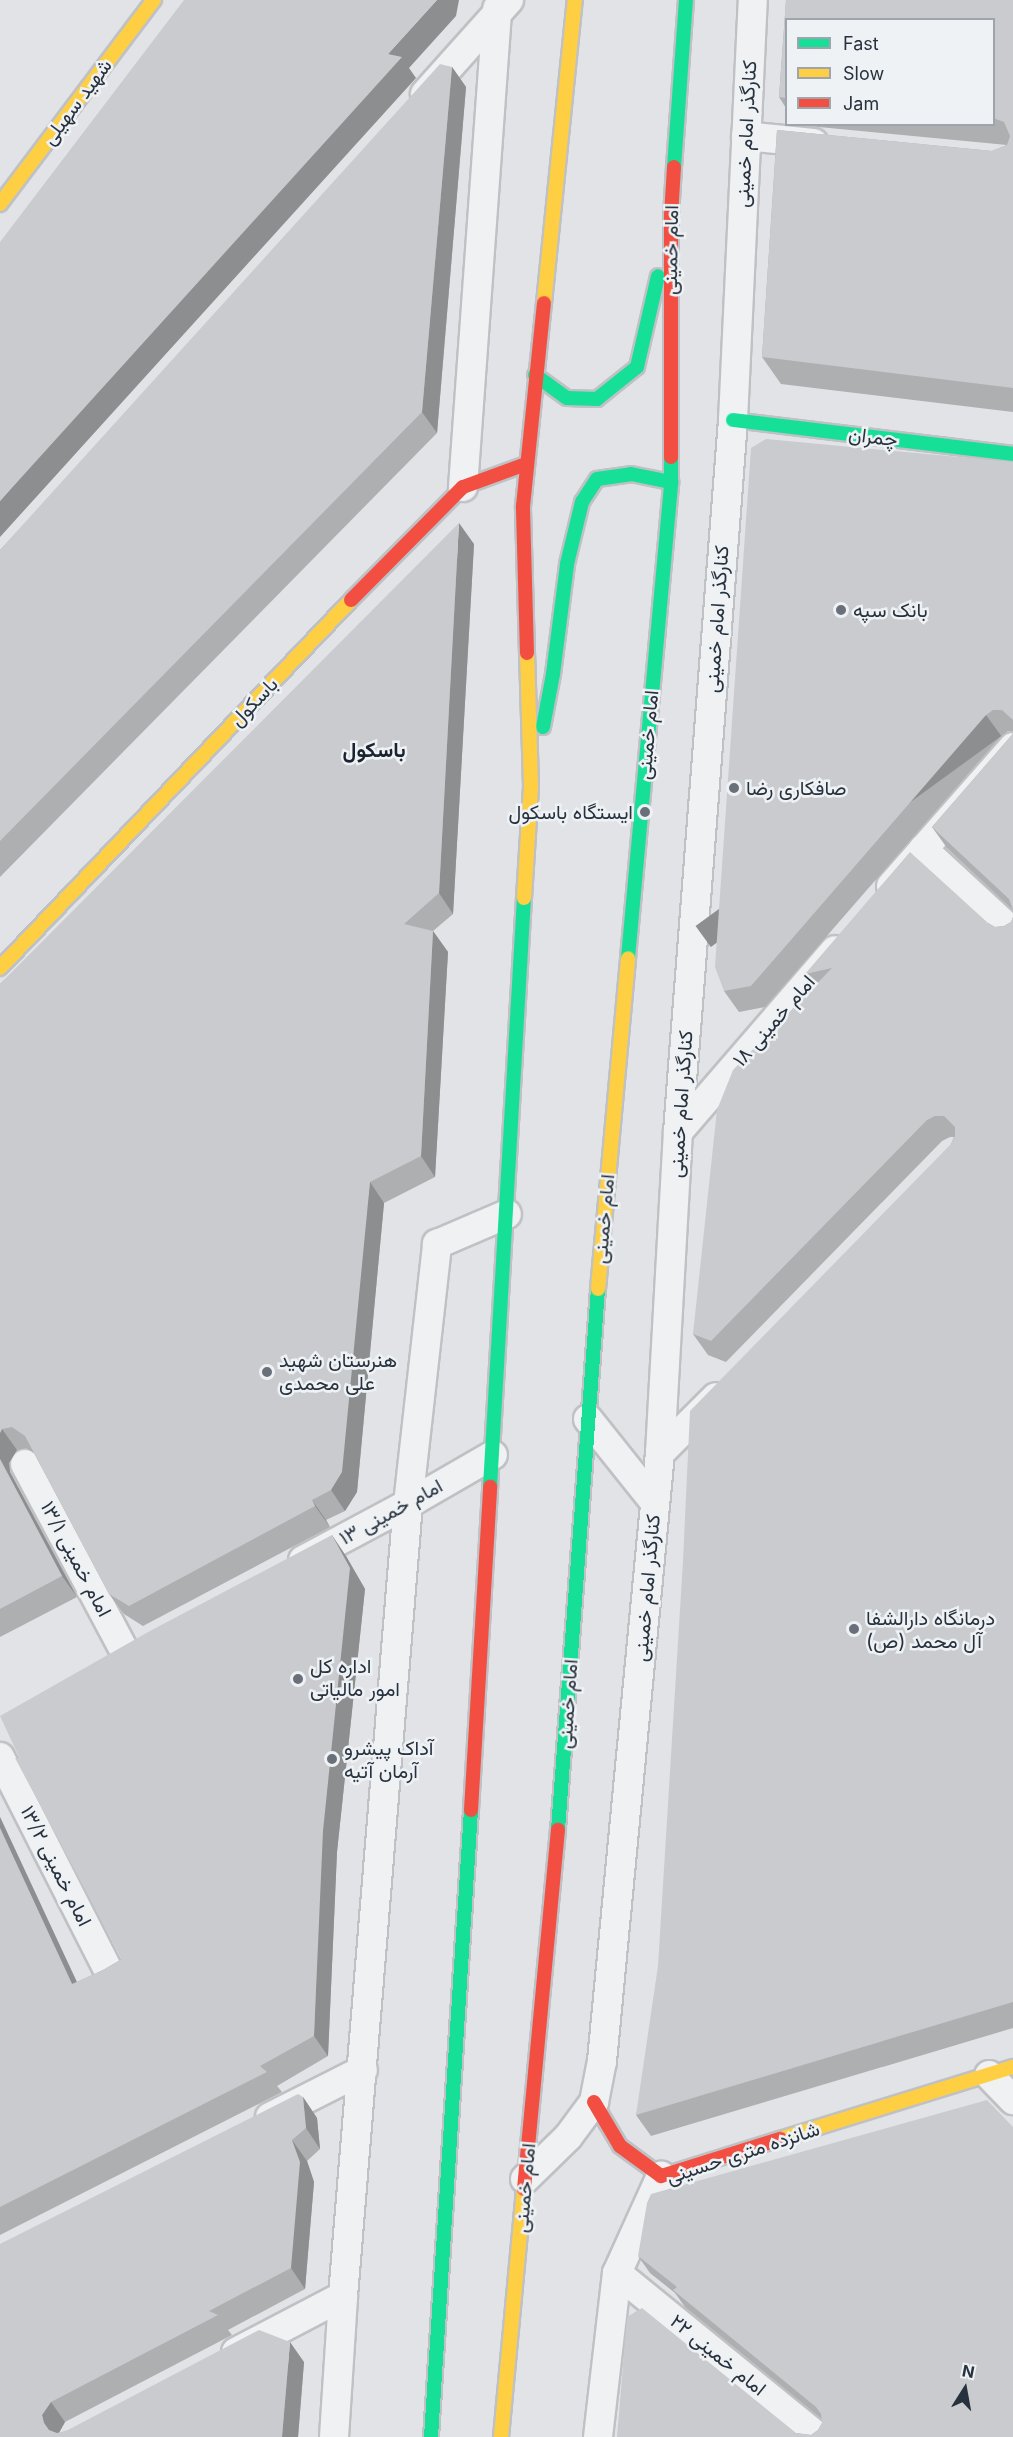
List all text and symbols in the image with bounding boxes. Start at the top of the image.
legend [785,18,995,126]
text: Fast [843,33,879,54]
street label: شهید سهیلی [37,54,117,150]
street label: کنارگذر امام خمینی [730,60,762,208]
text: Slow [843,63,884,84]
text: Jam [843,93,879,114]
street label: امام خمینی [658,205,684,295]
street label: چمران [847,422,899,452]
street label: کنارگذر امام خمینی [700,544,734,694]
place label: بانک سپه [853,598,928,622]
marker: بانک سپه [834,603,848,617]
street label: باسکول [225,673,283,731]
street label: امام خمینی [632,689,664,781]
district label: باسکول [342,737,406,763]
place label: صافکاری رضا [746,776,846,800]
marker: صافکاری رضا [727,781,741,795]
place label: ایستگاه باسکول [508,800,633,824]
marker: ایستگاه باسکول [638,805,652,819]
street label: امام خمینی ۱۸ [728,970,820,1072]
street label: کنارگذر امام خمینی [664,1029,698,1179]
street label: امام خمینی [588,1173,620,1265]
place label: هنرستان شهید علی محمدی [279,1348,397,1395]
marker: هنرستان شهید علی محمدی [260,1365,274,1379]
street label: امام خمینی ۱۳ [335,1474,447,1550]
street label: امام خمینی ۱۳/۱ [35,1497,117,1621]
street label: کنارگذر امام خمینی [629,1513,665,1663]
place label: درمانگاه دارالشفا آل محمد (ص) [866,1606,995,1653]
marker: درمانگاه دارالشفا آل محمد (ص) [847,1622,861,1636]
place label: اداره کل امور مالیاتی [310,1655,400,1702]
street label: امام خمینی [553,1658,583,1750]
marker: اداره کل امور مالیاتی [291,1672,305,1686]
place label: آداک پیشرو آرمان آتیه [344,1736,433,1783]
marker: آداک پیشرو آرمان آتیه [325,1752,339,1766]
street label: امام خمینی ۱۳/۲ [15,1802,97,1930]
street label: شانزده متری حسینی [663,2117,823,2189]
street label: امام خمینی [509,2142,541,2234]
street label: امام خمینی ۲۲ [665,2309,771,2401]
north arrow [935,2359,995,2419]
text: N [961,2360,976,2382]

